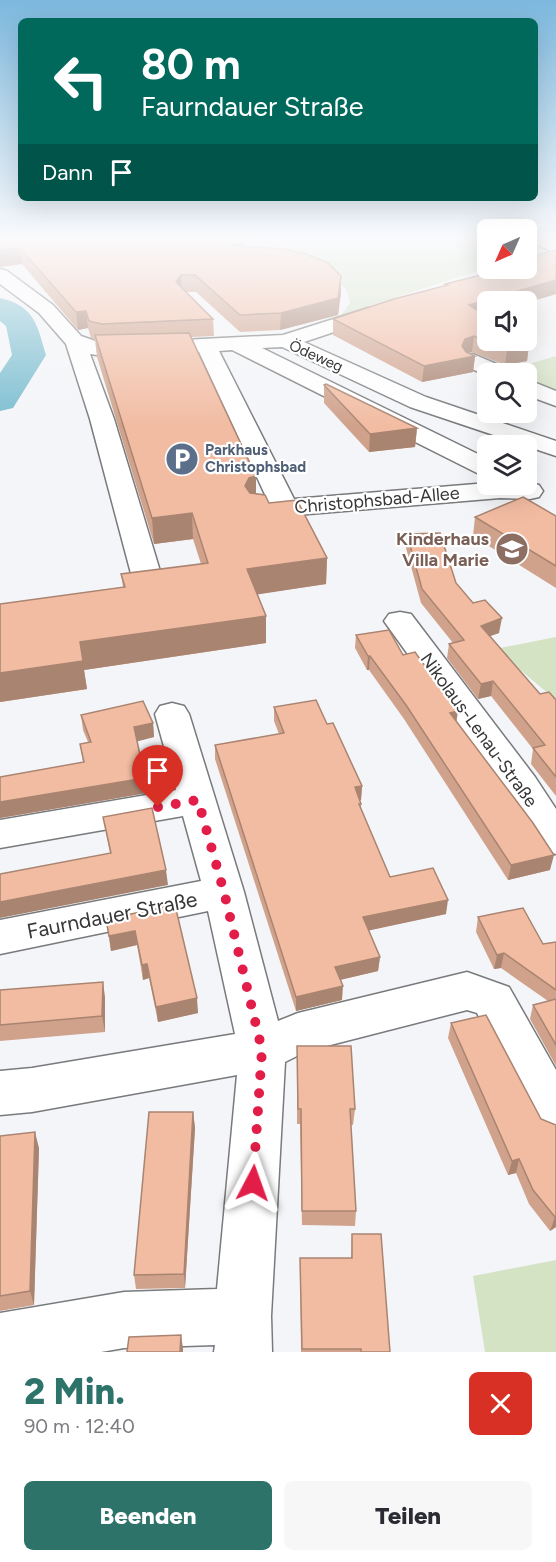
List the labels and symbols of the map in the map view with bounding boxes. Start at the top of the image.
north arrow [477,219,537,279]
street label: Ödeweg [286,336,346,376]
parking icon: Parkhaus Christophsbad [164,441,200,477]
place label: Parkhaus Christophsbad [205,441,306,476]
street label: Christophsbad-Allee [294,482,461,518]
place label: Kinderhaus Villa Marie [396,528,490,571]
school or university icon: Kinderhaus Villa Marie [494,531,530,567]
street label: Nikolaus-Lenau-Straße [416,649,542,812]
pin [132,745,183,807]
street label: Faurndauer Straße [25,886,199,944]
position arrow [221,1151,285,1215]

